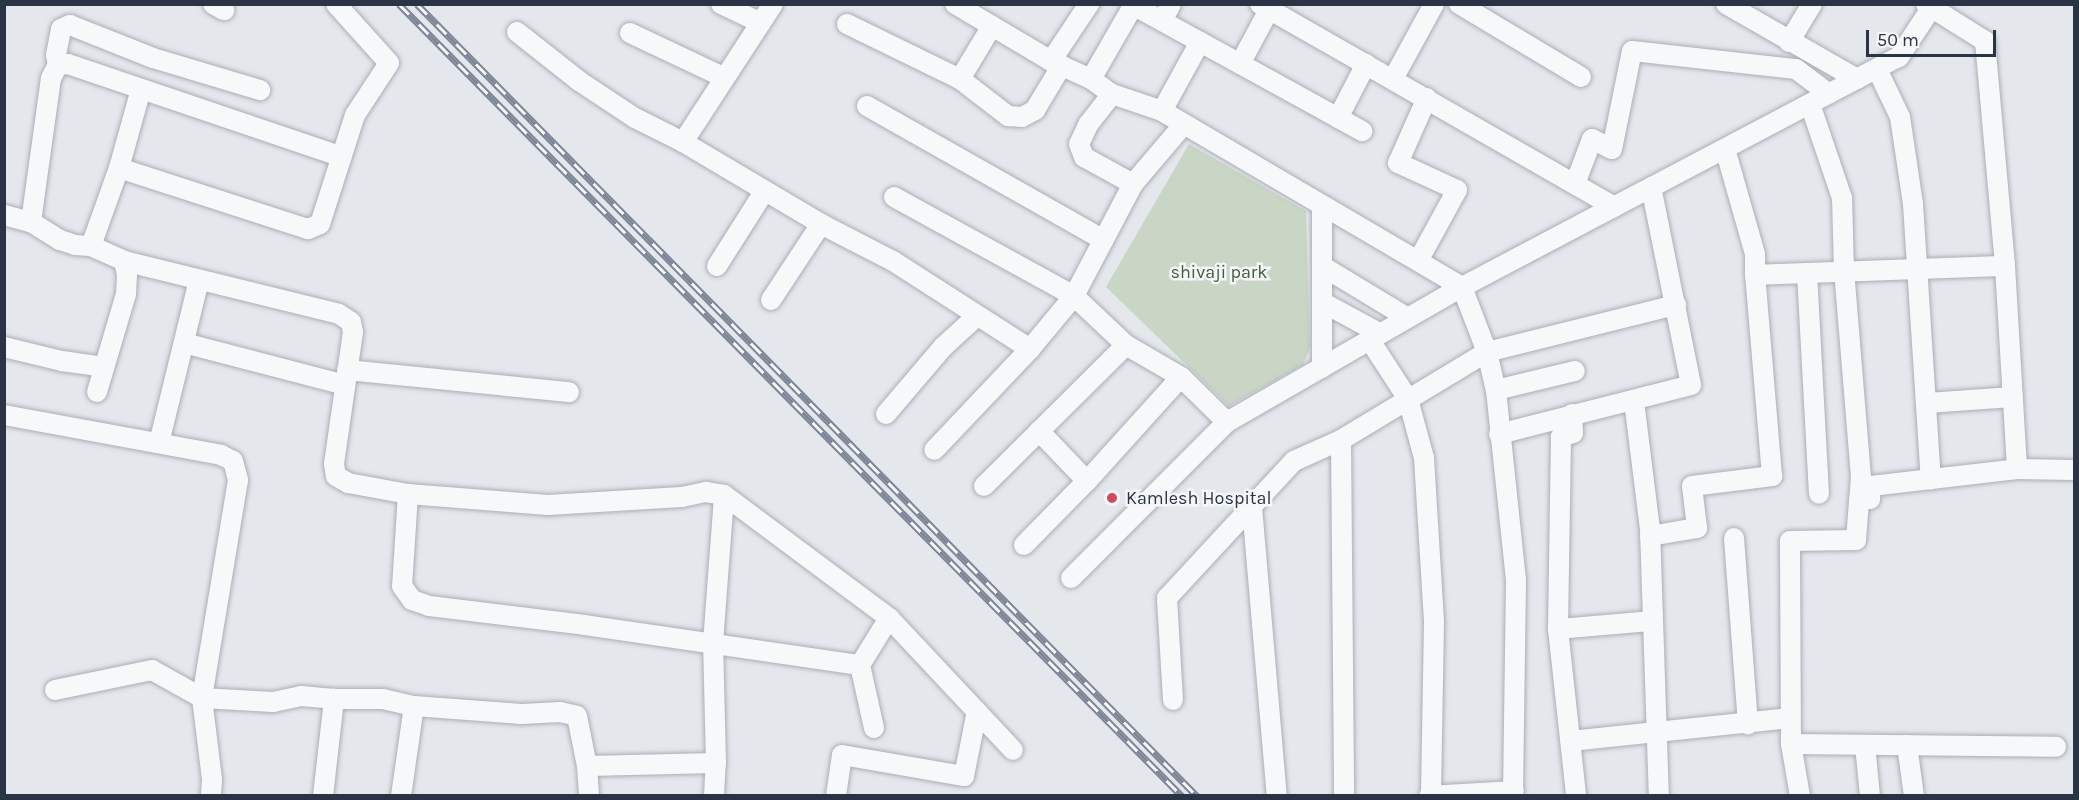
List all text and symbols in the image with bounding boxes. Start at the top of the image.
scale bar [1869,18,2000,56]
text: 50 m [1877,29,1919,51]
park label: shivaji park [1170,261,1268,283]
place label: Kamlesh Hospital [1126,487,1271,509]
marker: Kamlesh Hospital [1103,489,1121,507]

